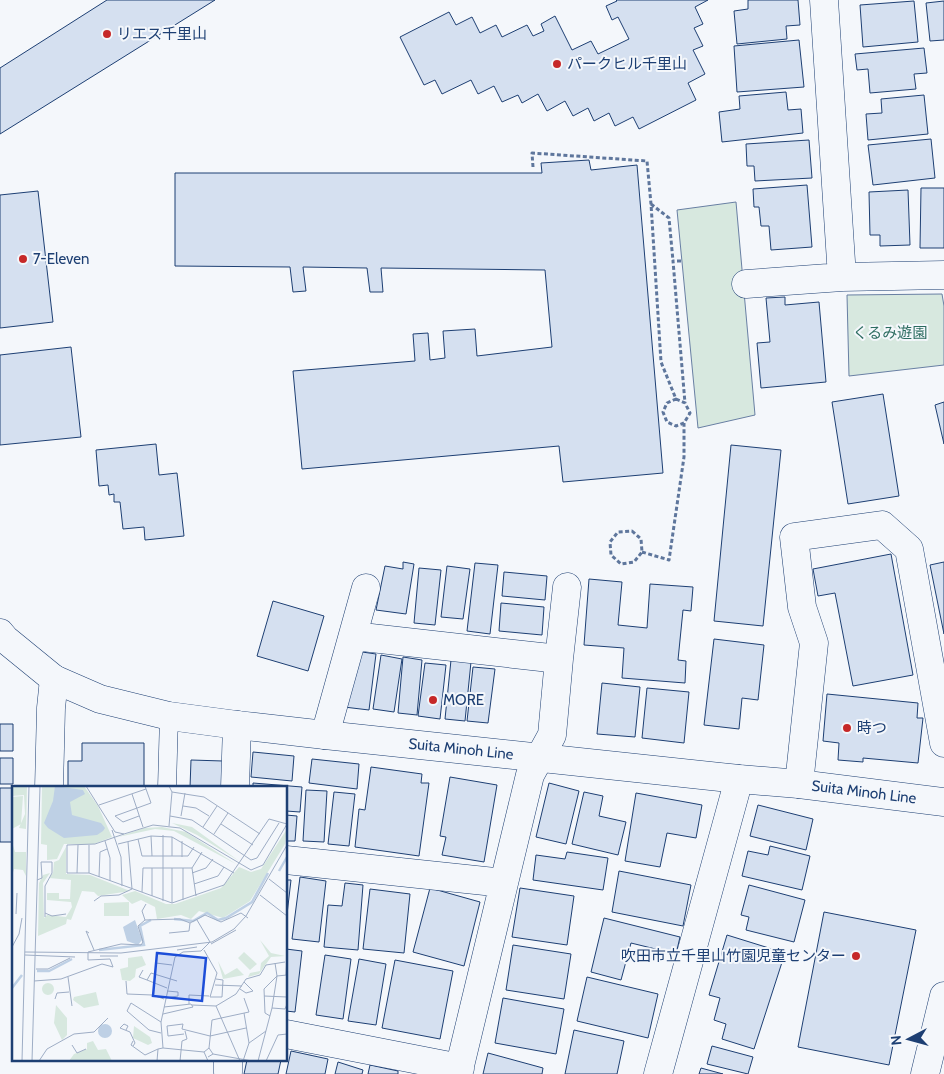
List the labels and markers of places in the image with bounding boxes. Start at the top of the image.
place label: リエス千里山 [117,25,207,43]
marker: リエス千里山 [101,28,113,40]
place label: パークヒル千里山 [567,55,687,73]
marker: パークヒル千里山 [551,58,563,70]
place label: 7-Eleven [33,250,89,268]
marker: 7-Eleven [17,253,29,265]
place label: MORE [443,691,484,709]
marker: MORE [427,694,439,706]
place label: 時つ [857,719,887,737]
marker: 時つ [841,722,853,734]
place label: 吹田市立千里山竹園児童センター [621,947,846,965]
marker: 吹田市立千里山竹園児童センター [850,950,862,962]

